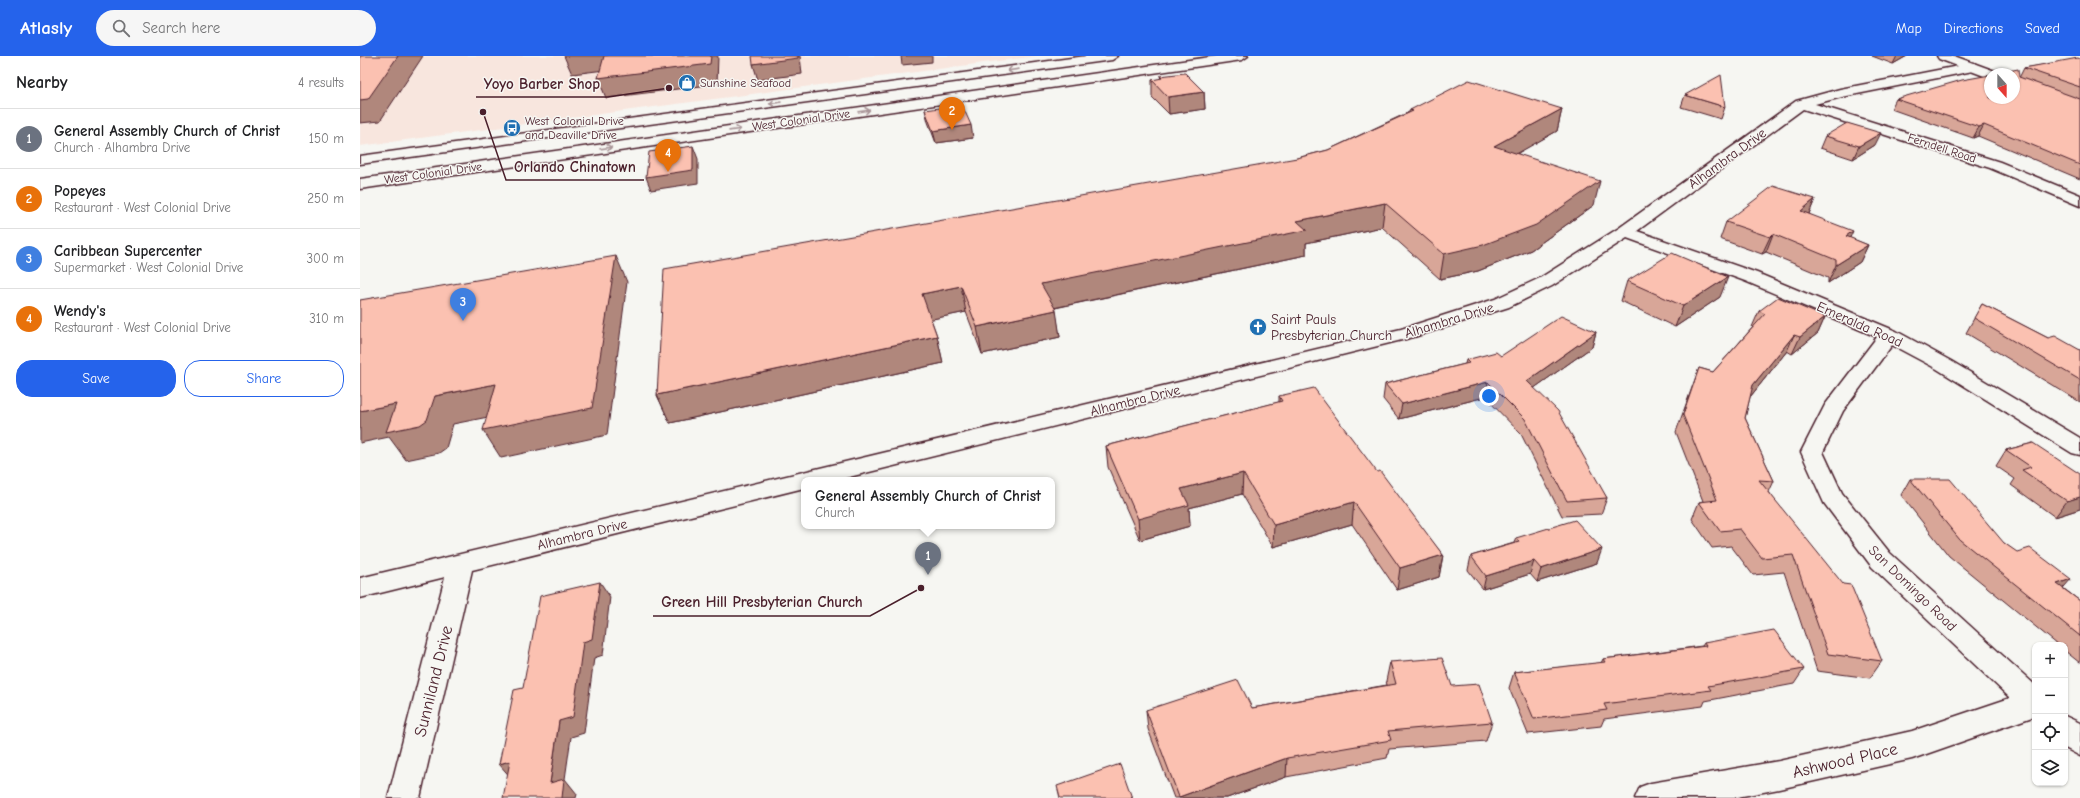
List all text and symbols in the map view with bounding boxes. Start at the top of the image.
search box [96,10,376,46]
text: Atlasly [20,17,72,39]
icon: search [110,17,132,39]
text: Search here [142,19,220,37]
text: Map [1895,20,1922,37]
text: Directions [1944,20,2003,37]
text: Saved [2025,20,2060,37]
one-way arrow [1007,66,1020,74]
north arrow [1984,68,2020,104]
callout: Yoyo Barber Shop [476,70,608,97]
text: Nearby [16,73,67,92]
shop icon: Sunshine Seafood [677,73,697,93]
text: 4 results [298,75,344,90]
text: Yoyo Barber Shop [484,75,600,93]
place label: Sunshine Seafood [700,76,791,90]
pin: 2 [939,97,965,130]
one-way arrow [769,99,782,107]
street label: West Colonial Drive [751,106,851,134]
one-way arrow [857,107,870,115]
place label: West Colonial Drive and Deaville Drive [525,114,624,142]
bus stop icon: West Colonial Drive and Deaville Drive [502,118,522,138]
text: General Assembly Church of Christ [54,122,280,140]
street label: Alhambra Drive [1685,124,1770,192]
one-way arrow [728,126,741,134]
street label: Ferndell Road [1906,130,1978,166]
text: 1 [26,131,32,146]
text: 150 m [309,131,344,146]
pin: 4 [655,139,681,172]
text: Church · Alhambra Drive [54,140,190,155]
one-way arrow [600,144,613,152]
callout: Orlando Chinatown [506,153,644,180]
text: Orlando Chinatown [514,158,636,176]
street label: West Colonial Drive [383,159,483,187]
text: Popeyes [54,182,106,200]
text: 2 [26,191,32,206]
text: 250 m [307,191,344,206]
text: Restaurant · West Colonial Drive [54,200,231,215]
text: Caribbean Supercenter [54,242,202,260]
text: 3 [26,251,32,266]
text: 300 m [306,251,344,266]
text: Supermarket · West Colonial Drive [54,260,243,275]
pin: 3 [450,288,476,321]
street label: Emeralda Road [1814,298,1905,351]
street label: Alhambra Drive [1403,299,1496,342]
text: Wendy's [54,302,106,320]
text: 4 [26,311,32,326]
text: 310 m [309,311,344,326]
place label: Saint Pauls Presbyterian Church [1271,311,1392,344]
church icon: Saint Pauls Presbyterian Church [1248,317,1268,337]
text: Restaurant · West Colonial Drive [54,320,231,335]
button: Save [16,360,176,397]
button: Share [184,360,344,397]
street label: Alhambra Drive [1088,381,1182,420]
your location [1479,386,1499,406]
popup [801,477,1055,529]
text: General Assembly Church of Christ [815,487,1041,505]
text: Church [815,505,855,520]
street label: Alhambra Drive [535,515,629,554]
pin: 1 [915,542,941,575]
street label: San Domingo Road [1865,542,1960,635]
callout: Green Hill Presbyterian Church [653,589,870,616]
text: Green Hill Presbyterian Church [661,593,863,611]
street label: Sunniland Drive [410,624,456,739]
map controls [2032,642,2068,786]
button: + [2032,642,2068,678]
button: − [2032,678,2068,714]
button: locate [2032,714,2068,750]
street label: Ashwood Place [1791,739,1900,782]
button: layers [2032,750,2068,786]

